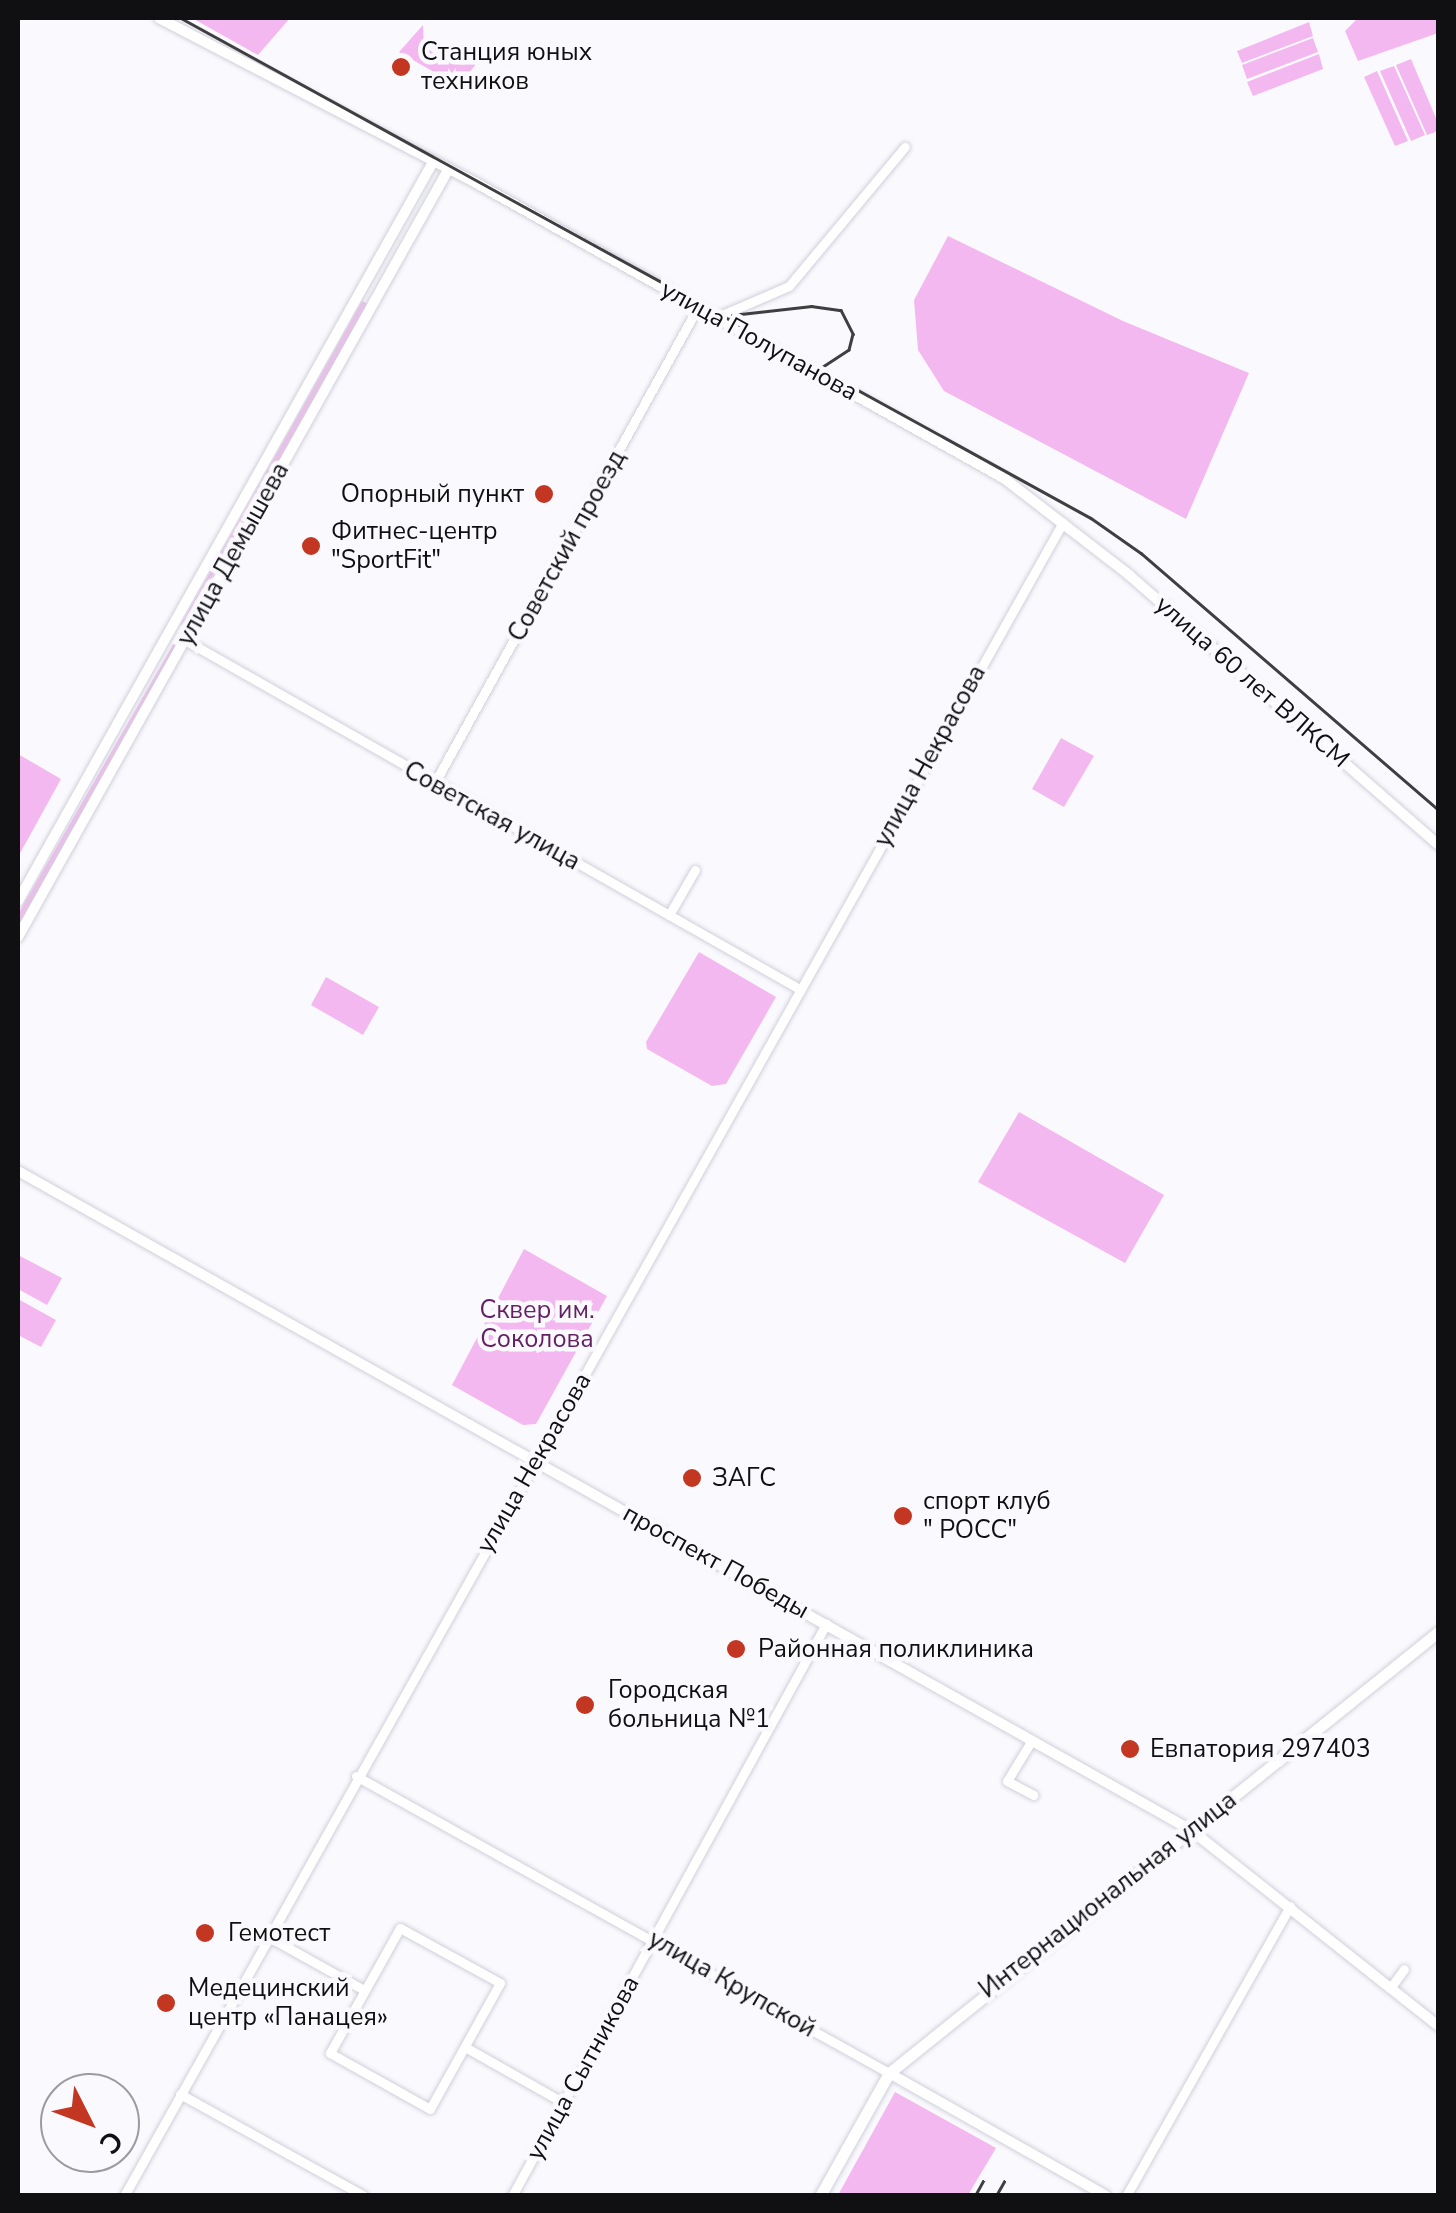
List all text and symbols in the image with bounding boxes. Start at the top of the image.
place label: Станция юных техников [421,38,592,97]
marker: Станция юных техников [390,56,412,78]
street label: улица Полупанова [655,274,863,408]
street label: Советский проезд [502,445,632,647]
street label: улица Демышева [170,457,296,651]
place label: Опорный пункт [341,479,524,509]
marker: Опорный пункт [533,483,555,505]
place label: Фитнес-центр "SportFit" [331,517,498,576]
marker: Фитнес-центр "SportFit" [300,535,322,557]
street label: улица 60 лет ВЛКСМ [1149,590,1355,774]
street label: улица Некрасова [868,660,992,852]
street label: Советская улица [399,755,585,877]
park label: Сквер им. Соколова [479,1296,595,1355]
street label: улица Некрасова [470,1367,598,1559]
place label: ЗАГС [712,1463,776,1493]
marker: ЗАГС [681,1467,703,1489]
place label: спорт клуб " РОСС" [923,1487,1051,1546]
street label: проспект Победы [618,1498,814,1626]
marker: спорт клуб " РОСС" [892,1505,914,1527]
place label: Районная поликлиника [758,1634,1034,1664]
marker: Районная поликлиника [723,1636,749,1662]
place label: Городская больница №1 [608,1676,770,1735]
marker: Городская больница №1 [572,1692,598,1718]
place label: Евпатория 297403 [1150,1734,1371,1764]
marker: Евпатория 297403 [1119,1738,1141,1760]
street label: Интернациональная улица [973,1785,1243,2005]
place label: Гемотест [228,1918,330,1948]
marker: Гемотест [192,1920,218,1946]
street label: улица Крупской [643,1924,821,2044]
street label: улица Сытникова [520,1971,646,2165]
place label: Медецинский центр «Панацея» [188,1974,388,2033]
marker: Медецинский центр «Панацея» [153,1990,179,2016]
north arrow [40,2073,140,2173]
text: С [90,2122,131,2162]

